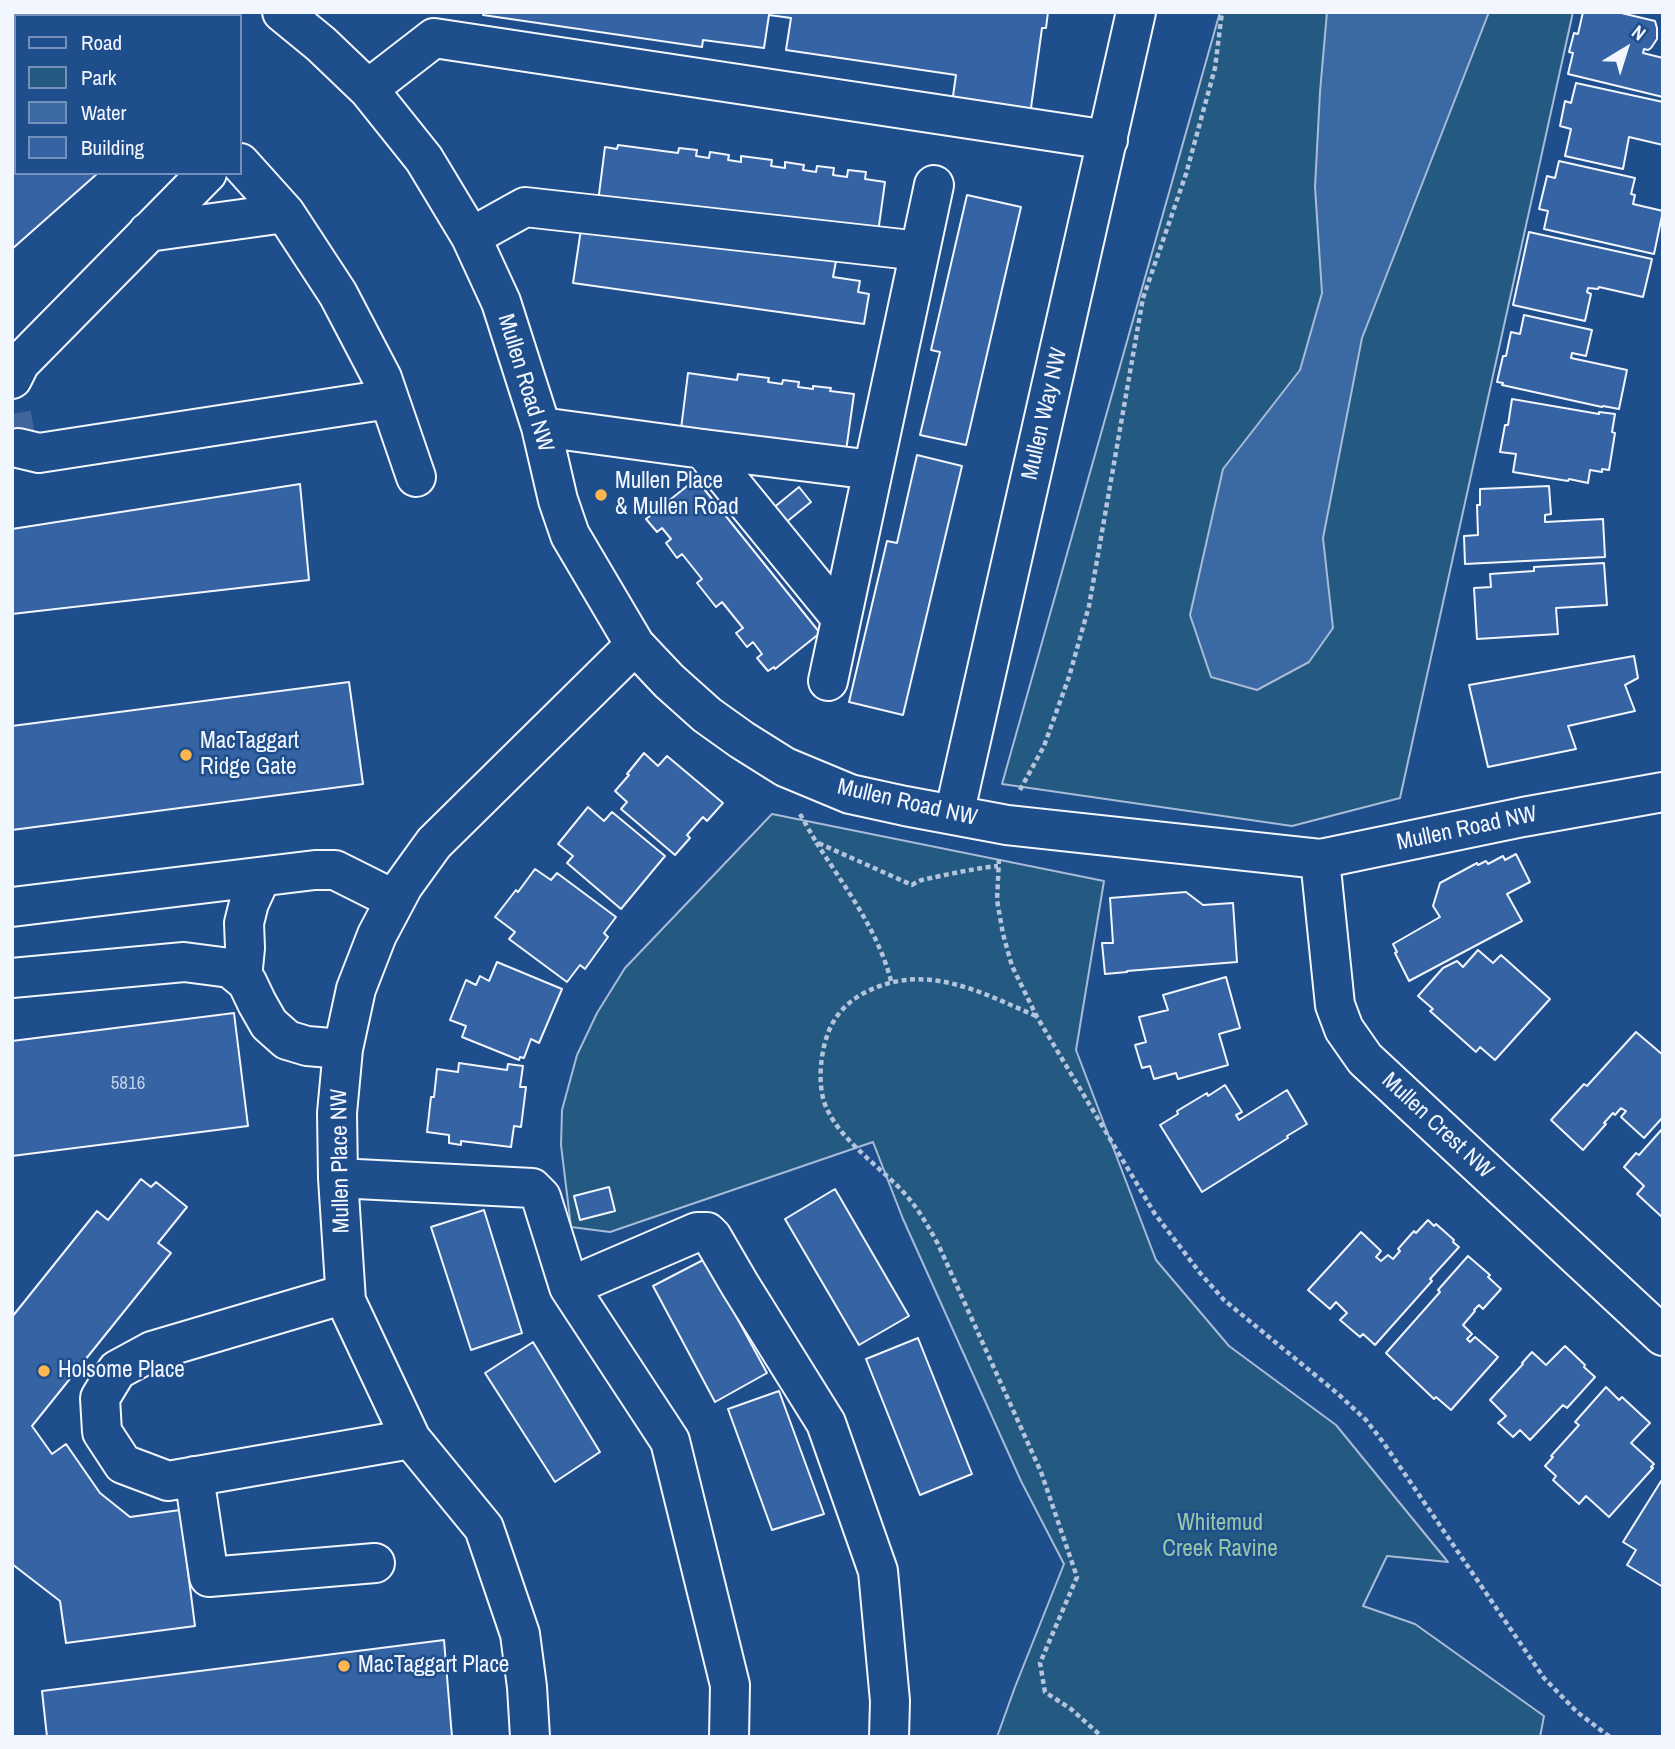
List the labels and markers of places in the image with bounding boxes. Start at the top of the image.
place label: Mullen Place & Mullen Road [615,468,739,522]
marker: Mullen Place & Mullen Road [593,487,609,503]
place label: MacTaggart Ridge Gate [200,728,299,782]
marker: MacTaggart Ridge Gate [178,747,194,763]
place label: Holsome Place [58,1357,185,1385]
marker: Holsome Place [36,1363,52,1379]
place label: MacTaggart Place [358,1652,509,1680]
marker: MacTaggart Place [336,1658,352,1674]

